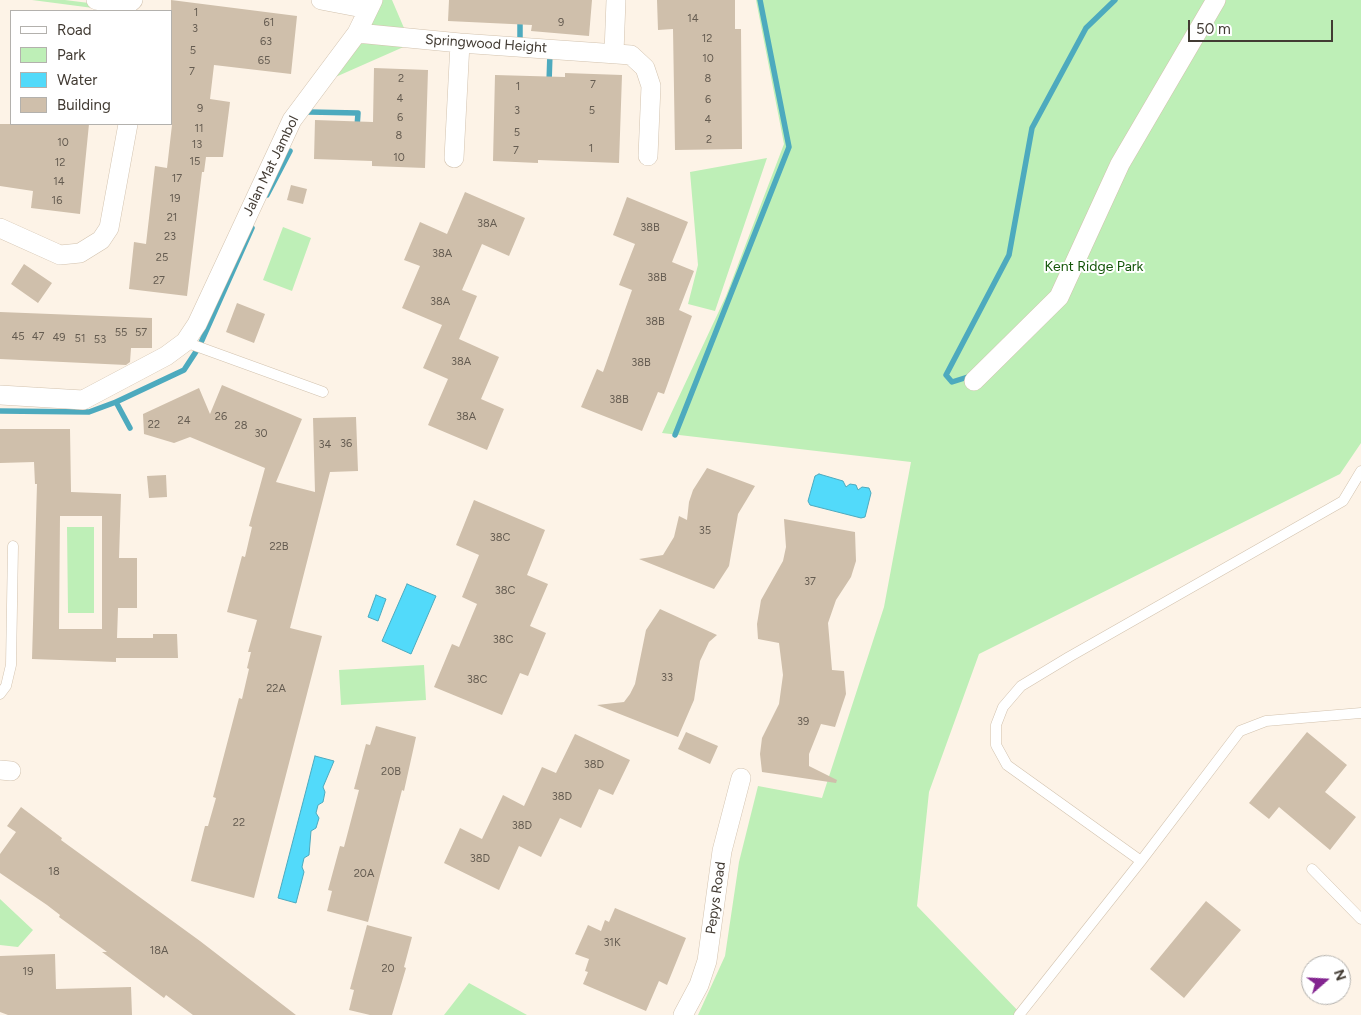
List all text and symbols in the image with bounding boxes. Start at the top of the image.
house number: 1 [194,6,198,20]
legend [10,10,172,125]
scale bar [1191,10,1336,42]
house number: 14 [687,12,699,26]
house number: 61 [264,16,274,30]
house number: 9 [558,16,564,30]
text: 50 m [1196,20,1231,38]
text: Road [57,21,92,39]
house number: 3 [192,22,198,36]
street label: Springwood Height [424,31,548,57]
house number: 12 [702,32,712,46]
house number: 63 [260,35,272,49]
house number: 5 [190,44,196,58]
text: Park [57,46,86,64]
house number: 10 [702,52,714,66]
house number: 65 [258,54,270,68]
house number: 7 [189,65,195,79]
text: Water [57,71,97,89]
house number: 2 [398,72,404,86]
house number: 8 [705,72,711,86]
house number: 7 [590,78,596,92]
house number: 1 [516,80,520,94]
house number: 4 [397,92,403,106]
house number: 6 [705,93,711,107]
text: Building [57,96,111,114]
house number: 9 [197,102,203,116]
house number: 3 [514,104,520,118]
house number: 5 [589,104,595,118]
house number: 6 [397,111,403,125]
street label: Jalan Mat Jambol [240,113,302,219]
house number: 4 [705,113,711,127]
house number: 11 [194,122,204,136]
house number: 5 [514,126,520,140]
house number: 8 [396,129,402,143]
house number: 2 [706,133,712,147]
house number: 10 [57,136,69,150]
house number: 13 [192,138,202,152]
house number: 1 [589,142,593,156]
house number: 7 [513,144,519,158]
house number: 10 [393,151,405,165]
house number: 15 [190,155,200,169]
house number: 12 [55,156,65,170]
house number: 17 [172,172,182,186]
house number: 14 [53,175,65,189]
house number: 19 [170,192,180,206]
house number: 16 [52,194,62,208]
house number: 21 [167,211,177,225]
house number: 38A [477,217,497,231]
house number: 38B [640,221,660,235]
house number: 23 [164,230,176,244]
house number: 38A [432,247,452,261]
house number: 25 [156,251,168,265]
park label: Kent Ridge Park [1045,259,1143,275]
house number: 38B [647,271,667,285]
house number: 27 [153,274,165,288]
house number: 38A [430,295,450,309]
house number: 38B [645,315,665,329]
house number: 55 [115,326,127,340]
house number: 57 [135,326,147,340]
house number: 45 [11,330,25,344]
house number: 47 [32,330,44,344]
house number: 49 [52,331,66,345]
house number: 51 [75,332,85,346]
house number: 53 [94,333,106,347]
house number: 38A [451,355,471,369]
house number: 38B [631,356,651,370]
house number: 38B [609,393,629,407]
house number: 26 [215,410,227,424]
house number: 38A [456,410,476,424]
house number: 24 [178,414,190,428]
house number: 22 [148,418,160,432]
house number: 28 [235,419,247,433]
house number: 30 [254,427,268,441]
house number: 36 [340,437,352,451]
house number: 34 [319,438,331,452]
house number: 35 [699,524,711,538]
house number: 38C [490,531,510,545]
house number: 22B [269,540,289,554]
house number: 37 [804,575,816,589]
house number: 38C [495,584,515,598]
house number: 38C [493,633,513,647]
house number: 33 [661,671,673,685]
house number: 38C [467,673,487,687]
house number: 22A [266,682,286,696]
house number: 39 [797,715,809,729]
house number: 38D [584,758,604,772]
house number: 20B [381,765,401,779]
house number: 38D [552,790,572,804]
house number: 22 [233,816,245,830]
house number: 38D [512,819,532,833]
house number: 38D [470,852,490,866]
street label: Pepys Road [703,861,729,935]
house number: 18 [48,865,60,879]
house number: 20A [354,867,374,881]
house number: 31K [603,936,621,950]
house number: 18A [150,944,168,958]
north arrow [1301,955,1351,1005]
house number: 20 [381,962,395,976]
house number: 19 [23,965,33,979]
text: N [1330,967,1350,983]

